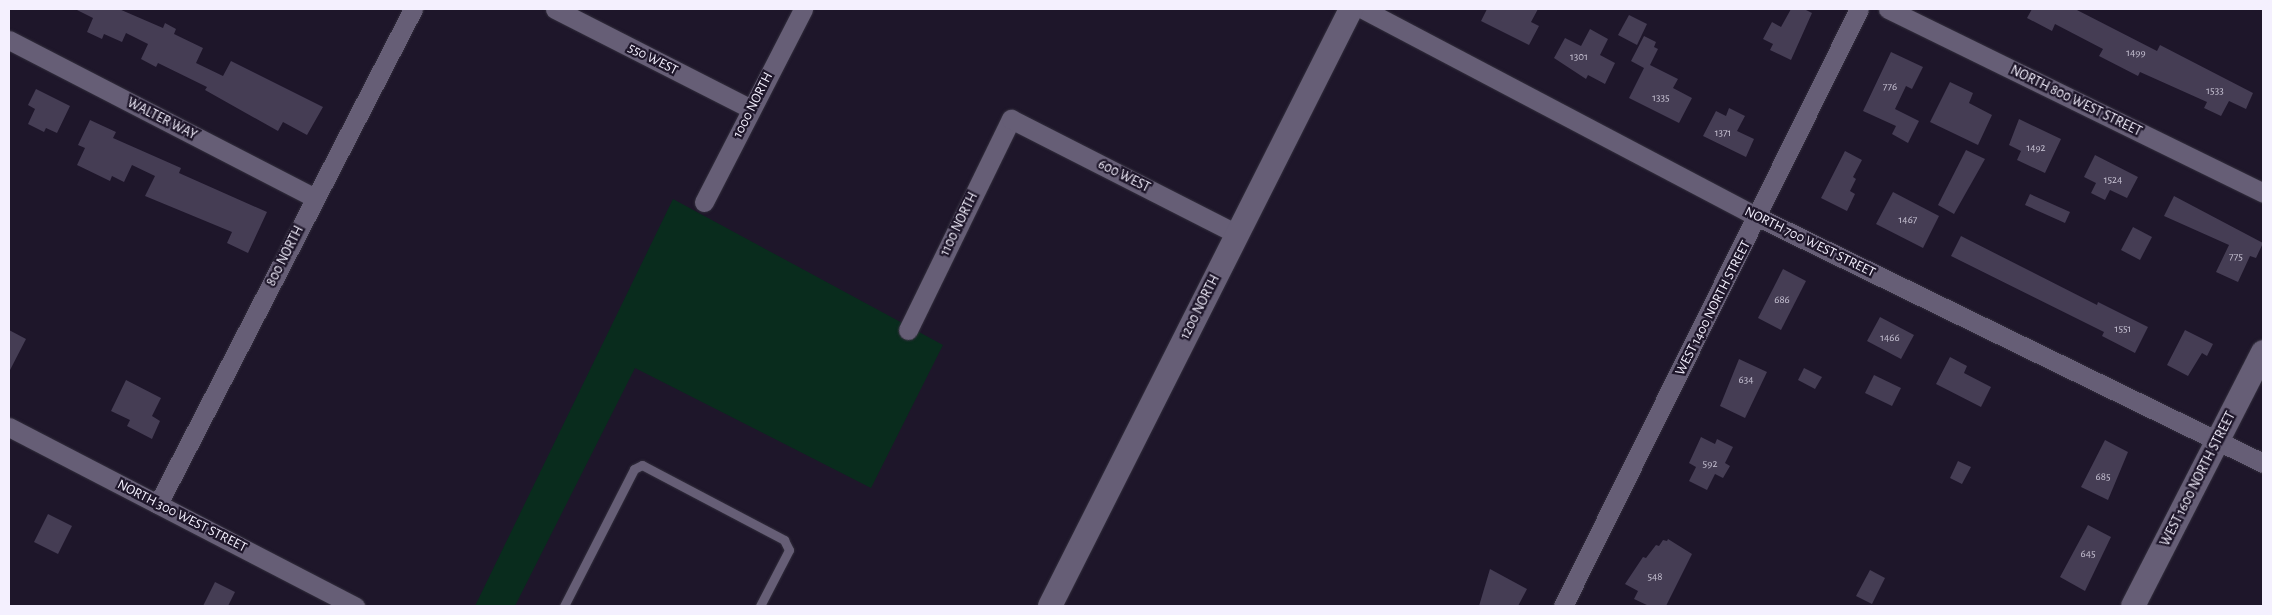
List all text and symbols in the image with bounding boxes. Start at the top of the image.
street label: 550 WEST [625,39,681,79]
house number: 1499 [2126,46,2146,60]
house number: 1301 [1570,50,1588,64]
street label: NORTH 800 WEST STREET [2008,62,2144,140]
street label: 1000 NORTH [729,69,777,141]
house number: 776 [1883,80,1897,94]
house number: 1533 [2206,84,2224,98]
house number: 1335 [1652,91,1670,105]
street label: WALTER WAY [124,94,200,144]
house number: 1371 [1715,126,1731,140]
house number: 1492 [2026,141,2046,155]
street label: 600 WEST [1095,156,1153,196]
house number: 1524 [2104,173,2122,187]
street label: 1100 NORTH [936,189,982,259]
street label: NORTH 700 WEST STREET [1742,203,1878,281]
house number: 1467 [1899,213,1917,227]
street label: 800 NORTH [263,223,307,289]
street label: WEST 1400 NORTH STREET [1672,238,1754,378]
house number: 775 [2229,250,2243,264]
street label: 1200 NORTH [1177,272,1223,342]
house number: 686 [1774,293,1790,307]
house number: 1551 [2115,322,2131,336]
house number: 1466 [1880,331,1900,345]
house number: 634 [1739,373,1753,387]
street label: WEST 1600 NORTH STREET [2157,409,2239,549]
house number: 592 [1703,457,1717,471]
house number: 685 [2096,470,2110,484]
street label: NORTH 300 WEST STREET [114,476,250,556]
house number: 645 [2080,547,2096,561]
house number: 548 [1647,570,1663,584]

